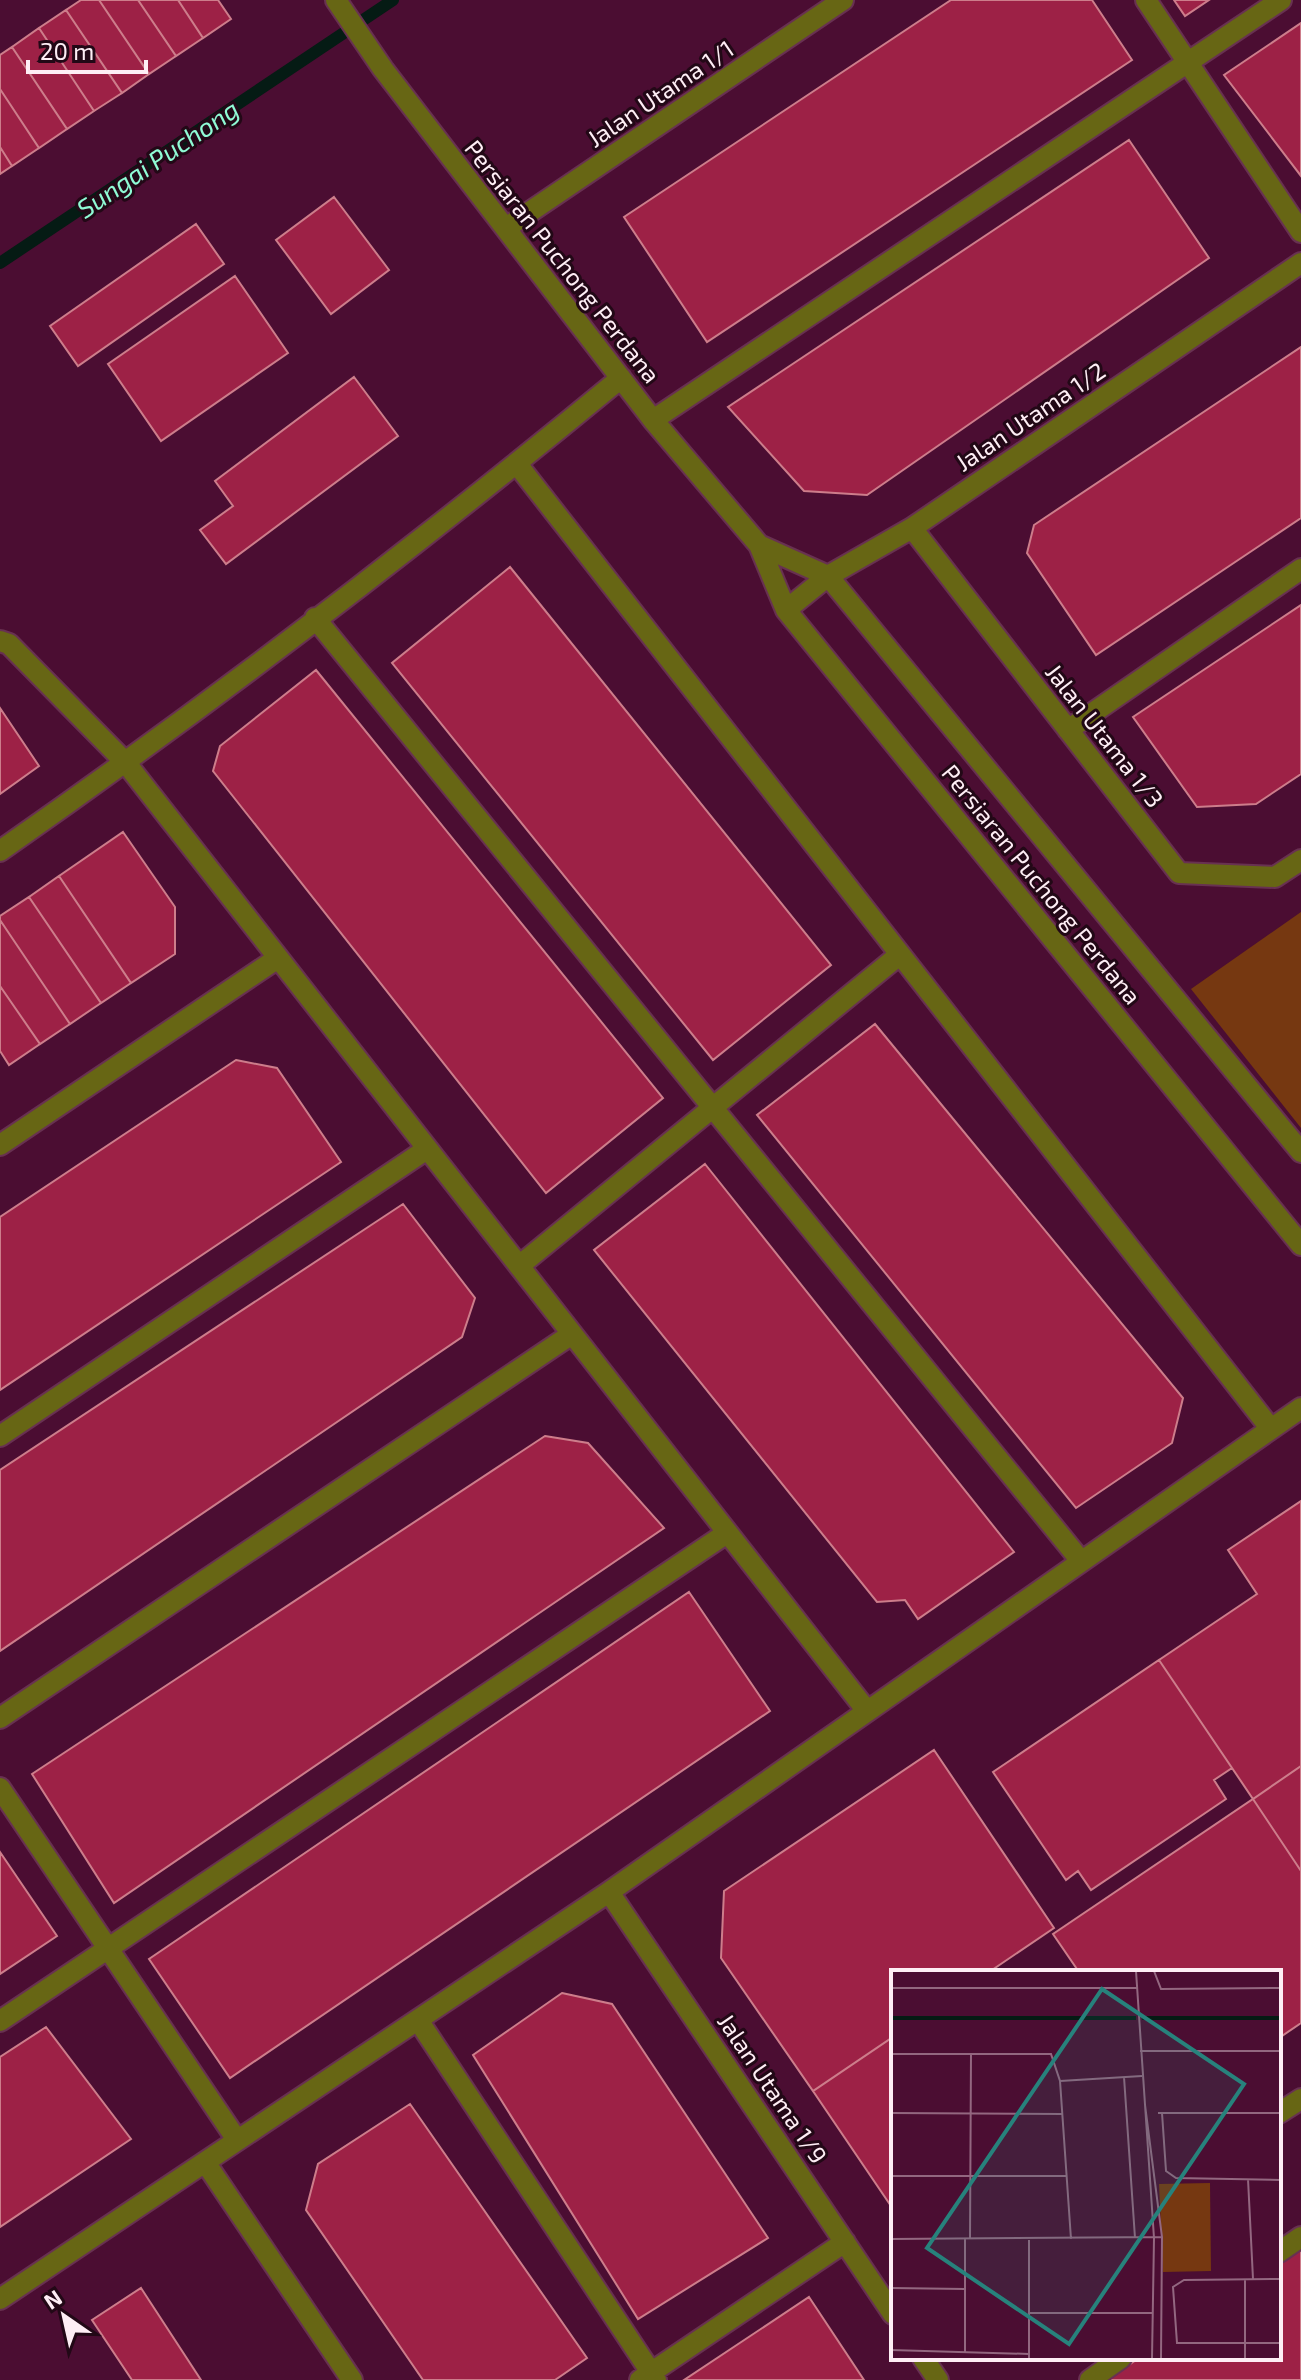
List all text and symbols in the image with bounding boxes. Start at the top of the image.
scale bar [28,24,146,74]
street label: Jalan Utama 1/1 [581,33,739,153]
text: 20 m [40,36,94,65]
water label: Sungai Puchong [70,92,244,224]
street label: Persiaran Puchong Perdana [459,134,667,388]
street label: Jalan Utama 1/2 [950,355,1110,477]
street label: Jalan Utama 1/3 [1040,657,1170,813]
street label: Persiaran Puchong Perdana [936,758,1148,1010]
inset map [891,1970,1281,2360]
street label: Jalan Utama 1/9 [712,2008,834,2168]
north arrow [24,2276,104,2356]
text: N [38,2283,66,2314]

